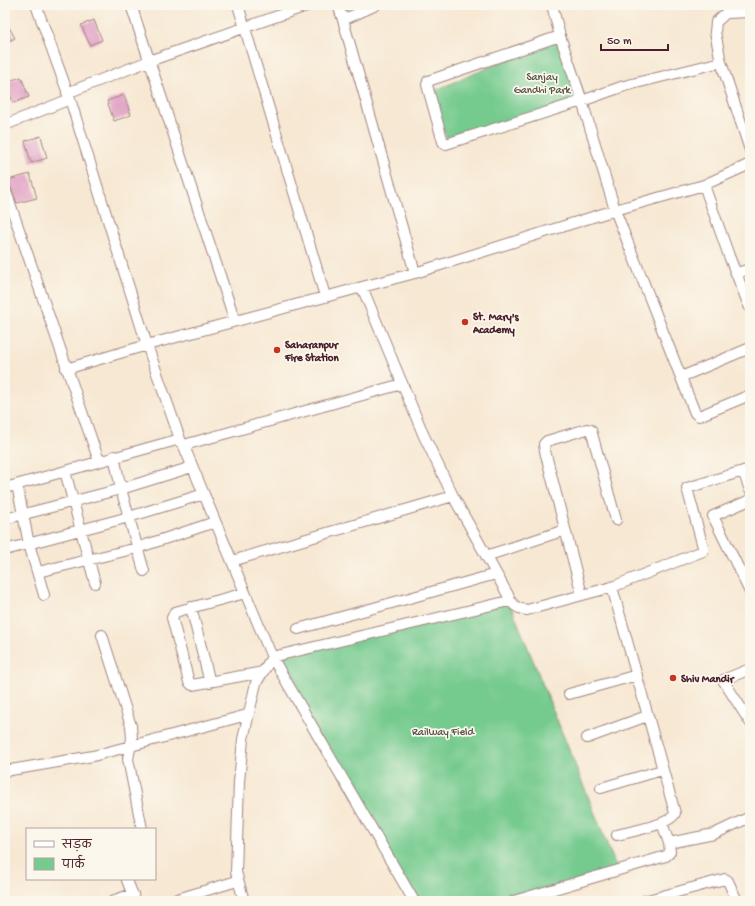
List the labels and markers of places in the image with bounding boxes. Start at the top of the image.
place label: St. Mary's Academy [472,311,519,337]
marker: St. Mary's Academy [460,317,470,327]
place label: Saharanpur Fire Station [284,340,339,365]
marker: Saharanpur Fire Station [272,345,282,355]
marker: Shiv Mandir [668,673,678,683]
place label: Shiv Mandir [681,674,735,686]

